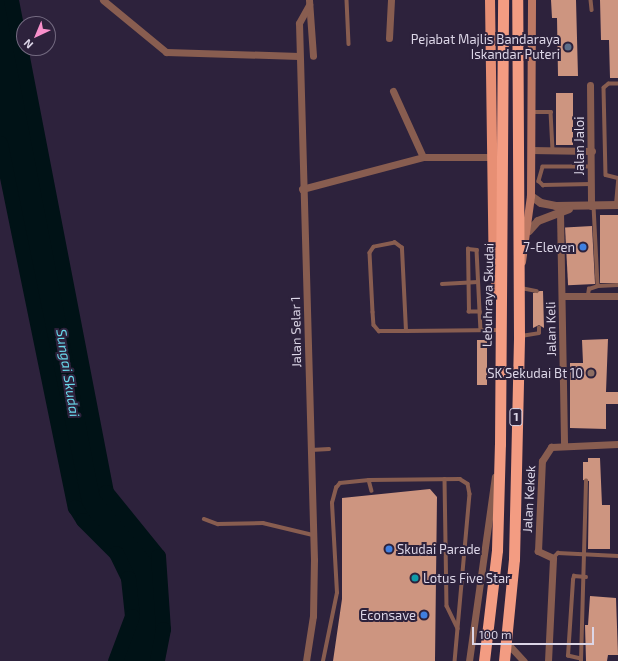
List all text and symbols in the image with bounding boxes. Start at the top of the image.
north arrow [16,16,56,56]
place label: Pejabat Majlis Bandaraya Iskandar Puteri [411,32,560,63]
text: N [21,37,35,52]
marker: Pejabat Majlis Bandaraya Iskandar Puteri [563,42,573,52]
street label: Jalan Jaloi [571,116,587,176]
place label: 7-Eleven [523,239,575,255]
marker: 7-Eleven [578,242,588,252]
street label: Lebuhraya Skudai [479,243,497,347]
street label: Jalan Selar 1 [288,296,304,368]
street label: Jalan Keli [543,302,559,356]
water label: Sungai Skudai [53,328,83,418]
place label: SK Sekudai Bt 10 [487,365,583,381]
marker: SK Sekudai Bt 10 [586,368,596,378]
road number: 1 [509,407,523,427]
street label: Jalan Kekek [519,465,539,533]
place label: Skudai Parade [397,541,481,557]
marker: Skudai Parade [384,544,394,554]
place label: Lotus Five Star [423,570,510,586]
marker: Lotus Five Star [410,573,420,583]
place label: Econsave [360,607,416,623]
marker: Econsave [419,610,429,620]
scale bar [474,619,596,645]
text: 100 m [479,627,511,641]

